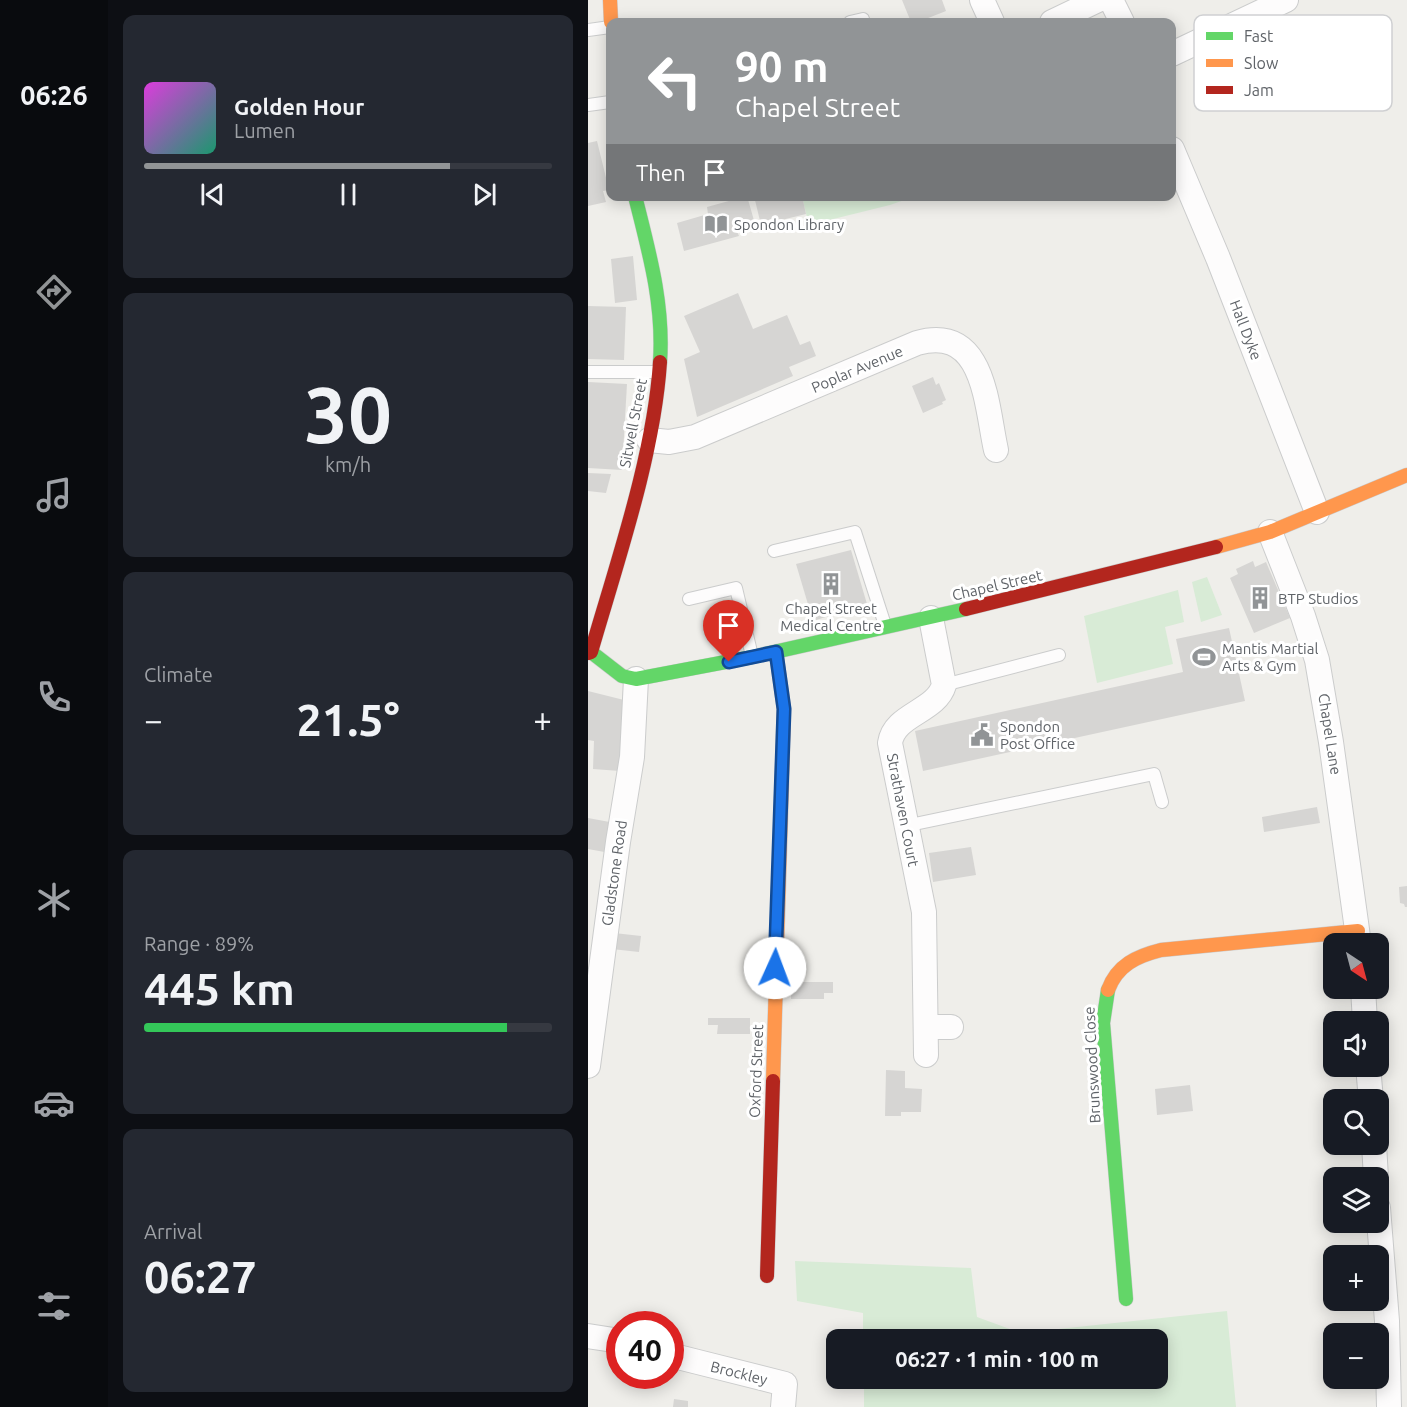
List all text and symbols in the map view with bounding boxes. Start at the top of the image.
legend [1194,15,1392,111]
text: Fast [1244,27,1274,45]
icon: left [636,42,714,120]
text: 90 m [735,43,829,90]
text: Slow [1244,54,1279,72]
text: 06:26 [20,80,88,110]
text: Jam [1244,81,1274,99]
text: Chapel Street [735,92,900,122]
text: Golden Hour [234,94,364,119]
text: Lumen [234,119,295,142]
icon: arrive [698,156,731,189]
text: Then [636,160,686,185]
icon: previous [196,178,229,211]
icon: pause [332,178,365,211]
icon: next [468,178,501,211]
library icon: Spondon Library [703,211,729,237]
place label: Spondon Library [734,216,844,233]
icon: directions [33,271,75,313]
street label: Hall Dyke [1227,298,1265,362]
street label: Poplar Avenue [809,342,905,396]
text: 30 [304,370,392,458]
street label: Sitwell Street [616,377,650,469]
text: km/h [325,453,371,476]
icon: music [33,474,75,516]
street label: Chapel Street [950,566,1044,604]
building icon: Chapel Street Medical Centre [818,571,844,597]
building icon: BTP Studios [1247,585,1273,611]
place label: BTP Studios [1278,590,1358,607]
pin [703,600,754,662]
place label: Chapel Street Medical Centre [780,600,882,634]
icon: arrive [712,609,745,642]
place label: Mantis Martial Arts & Gym [1222,640,1318,674]
sports icon: Mantis Martial Arts & Gym [1191,644,1217,670]
text: Climate [144,663,213,686]
icon: phone [33,676,75,718]
street label: Chapel Lane [1315,692,1345,776]
text: 21.5° [296,694,400,745]
text: − [144,701,163,738]
text: + [533,701,552,738]
place label: Spondon Post Office [1000,718,1075,752]
public building icon: Spondon Post Office [969,722,995,748]
street label: Strathaven Court [884,752,922,868]
street label: Gladstone Road [598,819,630,927]
icon: climate [33,879,75,921]
text: Range · 89% [144,932,254,955]
north arrow [1323,933,1389,999]
map controls [1323,933,1389,1389]
position arrow [743,936,807,1000]
text: 445 km [144,963,295,1014]
street label: Brunswood Close [1080,1006,1104,1124]
button: sound [1323,1011,1389,1077]
street label: Oxford Street [746,1024,766,1118]
icon: car [33,1082,75,1124]
button: search [1323,1089,1389,1155]
button: layers [1323,1167,1389,1233]
text: Arrival [144,1220,202,1243]
button: + [1323,1245,1389,1311]
text: 06:27 [144,1251,257,1302]
icon: filters [33,1285,75,1327]
speed limit sign: 40 [606,1311,684,1389]
button: − [1323,1323,1389,1389]
text: 06:27 · 1 min · 100 m [895,1346,1099,1371]
street label: Brockley [709,1358,769,1388]

